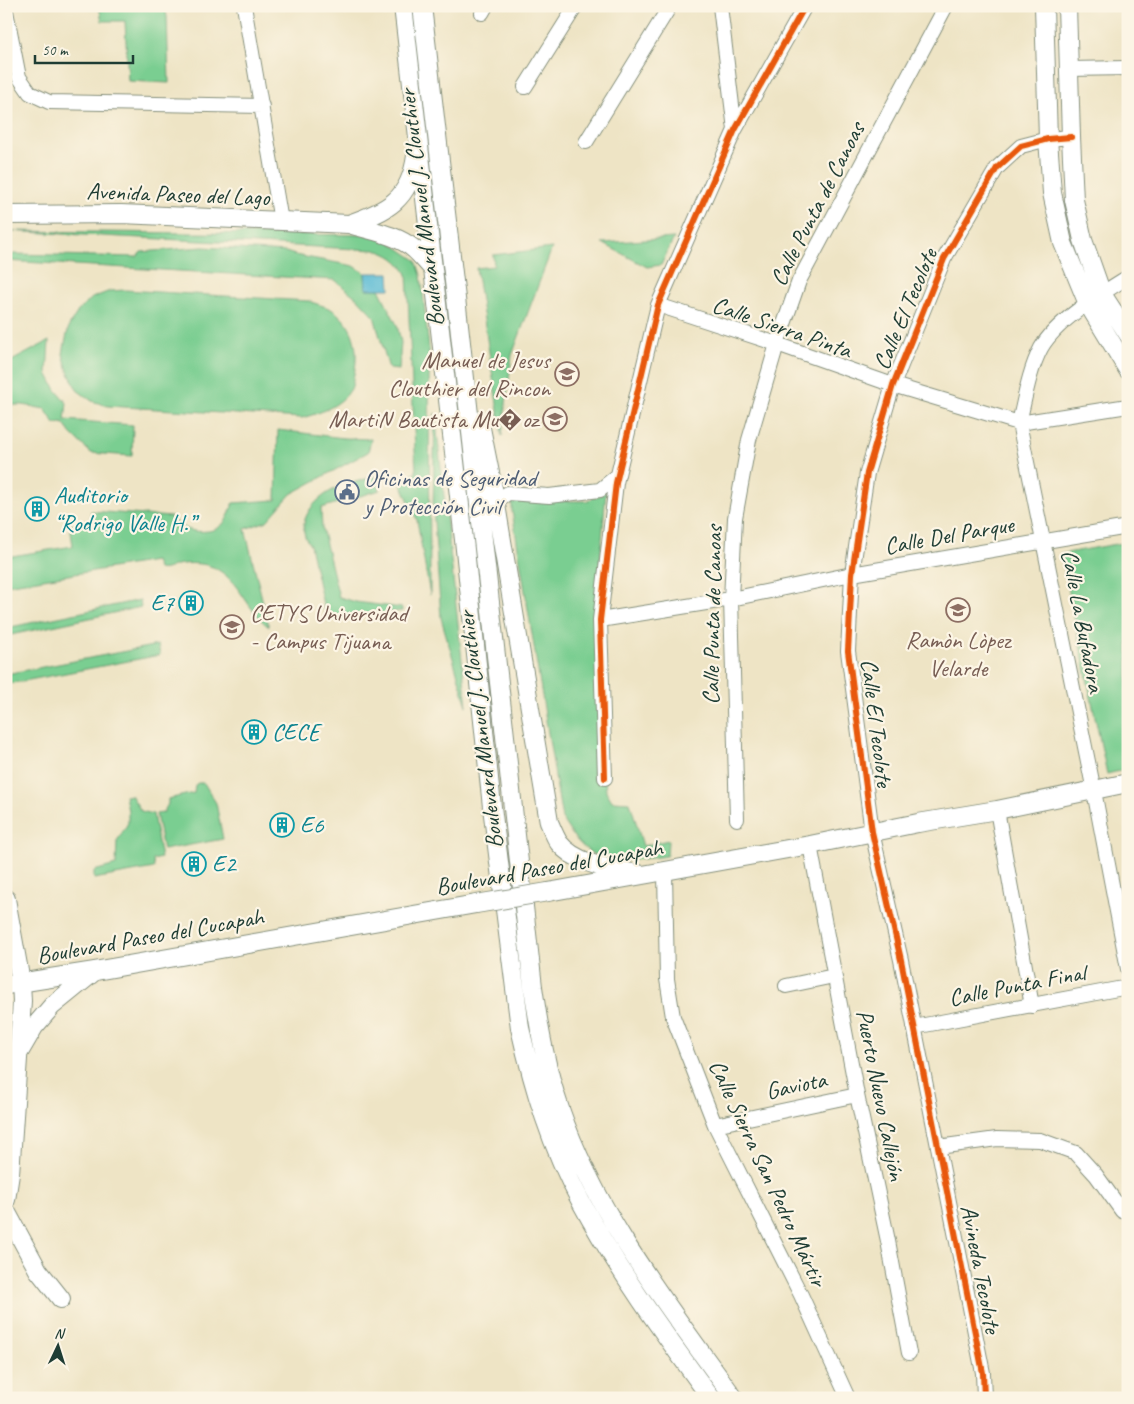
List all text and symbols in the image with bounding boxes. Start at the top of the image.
scale bar [35,32,132,64]
text: 50 m [42,41,69,60]
street label: Boulevard Manuel J. Clouthier [391,85,450,328]
street label: Calle Punta de Canoas [763,115,872,291]
street label: Avenida Paseo del Lago [86,176,271,212]
street label: Calle El Tecolote [866,242,945,374]
street label: Calle Sierra Pinta [709,289,857,365]
place label: Manuel de Jesus Clouthier del Rincon [389,345,552,403]
school or university icon: Manuel de Jesus Clouthier del Rincon [554,361,580,387]
place label: MartiN Bautista Mu�oz [329,404,540,434]
school or university icon: MartiN Bautista Mu�oz [542,406,568,432]
place label: Oficinas de Seguridad y Protección Civil [362,463,540,521]
public building icon: Oficinas de Seguridad y Protección Civil [334,479,360,505]
place label: Auditorio “Rodrigo Valle H.” [54,480,200,538]
building icon: Auditorio “Rodrigo Valle H.” [24,496,50,522]
street label: Calle Del Parque [882,509,1018,561]
street label: Calle Punta de Canoas [695,522,729,705]
street label: Calle La Bufadora [1054,547,1112,696]
place label: E7 [151,588,175,618]
building icon: E7 [178,590,204,616]
school or university icon: Ramòn Lòpez Velarde [945,597,971,623]
place label: CETYS Universidad - Campus Tijuana [250,598,411,656]
street label: Boulevard Manuel J. Clouthier [450,607,509,850]
school or university icon: CETYS Universidad - Campus Tijuana [219,614,245,640]
place label: Ramòn Lòpez Velarde [906,625,1013,683]
street label: Calle El Tecolote [854,657,900,791]
place label: CECE [272,717,322,747]
building icon: CECE [241,719,267,745]
place label: E6 [300,810,325,840]
building icon: E6 [269,812,295,838]
street label: Boulevard Paseo del Cucapah [433,832,667,902]
place label: E2 [212,849,238,879]
building icon: E2 [181,851,207,877]
street label: Boulevard Paseo del Cucapah [34,901,268,971]
street label: Calle Punta Final [946,956,1092,1013]
street label: Puerto Nuevo Callejón [850,1007,912,1184]
street label: Calle Sierra San Pedro Mártir [702,1055,835,1293]
street label: Gaviota [763,1064,830,1106]
street label: Avineda Tecolote [954,1202,1009,1338]
north arrow [32,1322,82,1372]
text: N [54,1325,66,1342]

